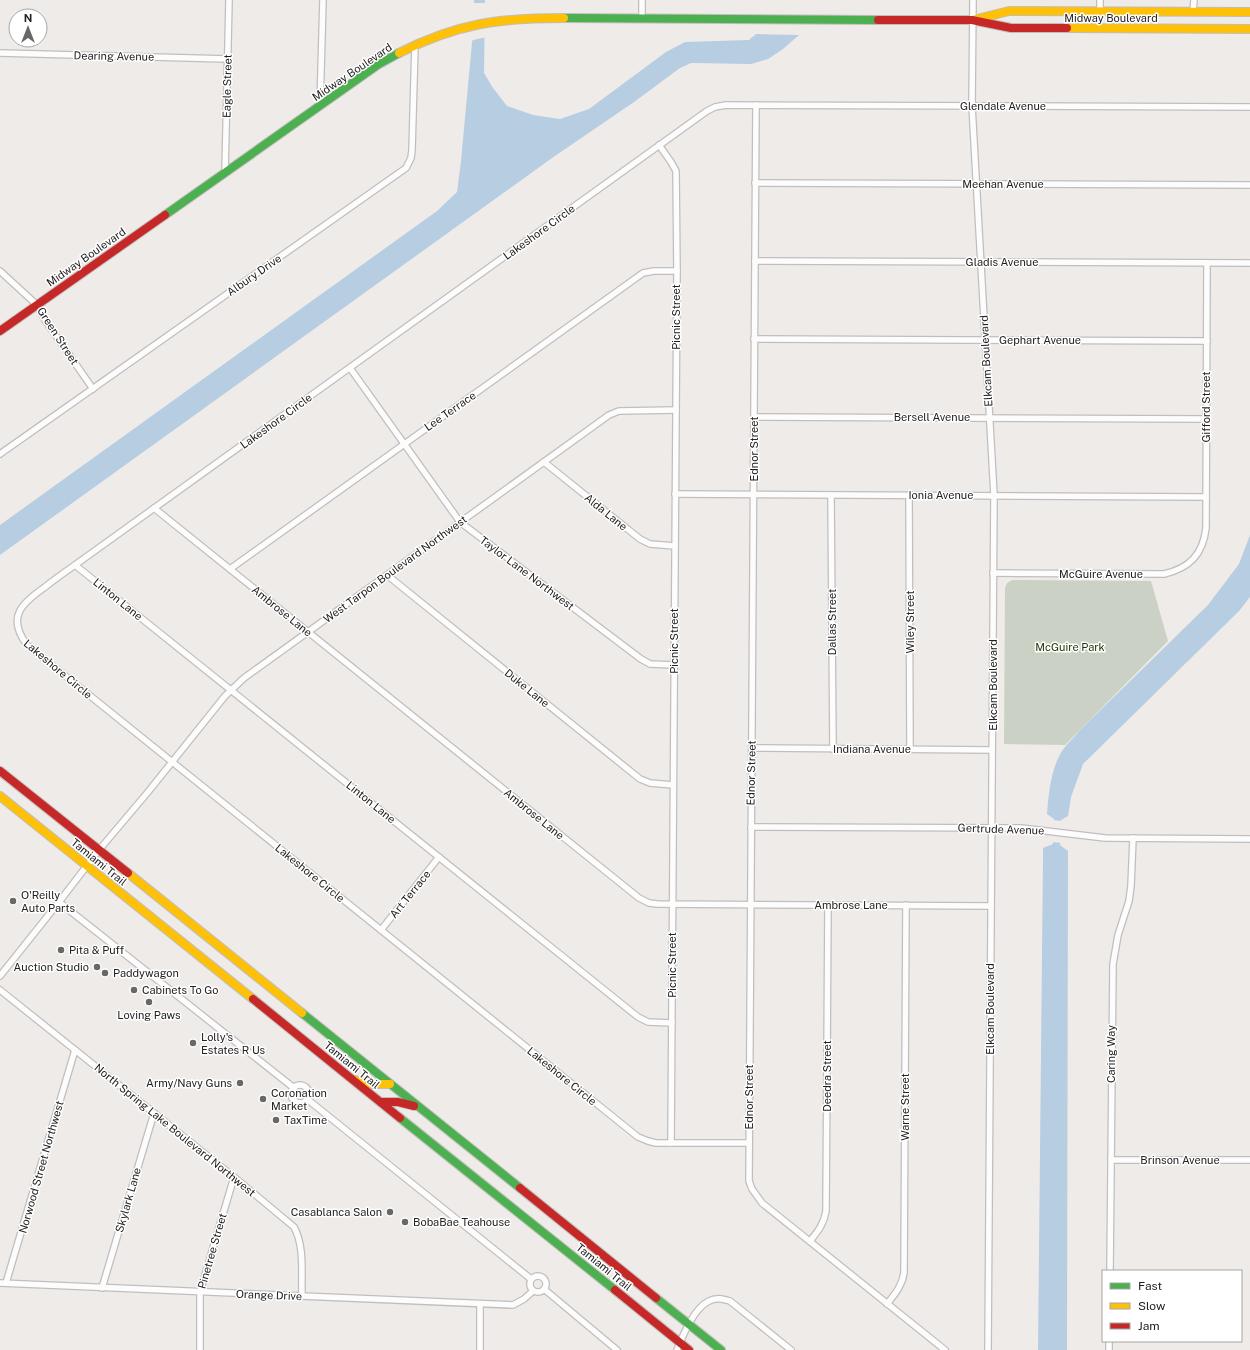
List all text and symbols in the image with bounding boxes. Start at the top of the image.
north arrow [8,8,48,48]
text: N [24,12,32,24]
street label: Midway Boulevard [1064,12,1158,24]
street label: Midway Boulevard [310,41,394,103]
street label: Dearing Avenue [74,49,154,63]
street label: Eagle Street [220,54,234,118]
street label: Glendale Avenue [960,100,1046,112]
street label: Meehan Avenue [962,178,1044,190]
street label: Lakeshore Circle [501,202,577,262]
street label: Midway Boulevard [44,225,128,289]
street label: Albury Drive [225,252,283,298]
street label: Gladis Avenue [966,256,1038,268]
street label: Picnic Street [670,284,682,350]
street label: Green Street [35,305,81,367]
street label: Elkcam Boulevard [978,315,994,407]
street label: Gephart Avenue [999,334,1081,346]
street label: Gifford Street [1200,372,1212,442]
street label: Lee Terrace [422,389,478,433]
street label: Lakeshore Circle [238,391,314,451]
street label: Bersell Avenue [894,411,970,423]
street label: Ednor Street [748,416,760,482]
street label: Ionia Avenue [909,489,973,501]
street label: Alda Lane [582,491,630,533]
street label: West Tarpon Boulevard Northwest [321,513,469,625]
street label: Taylor Lane Northwest [478,534,576,612]
street label: McGuire Avenue [1059,568,1143,580]
street label: Linton Lane [91,576,145,622]
street label: Ambrose Lane [250,583,314,639]
street label: Dallas Street [826,589,838,655]
street label: Wiley Street [904,590,916,654]
street label: Picnic Street [668,608,680,674]
street label: Lakeshore Circle [21,637,95,701]
street label: Elkcam Boulevard [987,639,999,731]
park label: McGuire Park [1035,641,1105,653]
street label: Duke Lane [502,666,552,710]
street label: Ednor Street [744,740,758,806]
street label: Indiana Avenue [833,743,911,755]
street label: Linton Lane [344,779,398,825]
street label: Ambrose Lane [502,786,566,842]
street label: Gertrude Avenue [958,821,1044,837]
street label: Tamiami Trail [69,836,129,888]
street label: Lakeshore Circle [273,841,347,905]
street label: Art Terrace [387,868,433,920]
place label: O'Reilly Auto Parts [21,889,75,914]
marker: O'Reilly Auto Parts [8,896,18,906]
street label: Ambrose Lane [814,899,888,911]
street label: Picnic Street [666,932,678,998]
place label: Pita & Puff [69,944,125,956]
marker: Pita & Puff [56,945,66,955]
place label: Auction Studio [14,961,89,973]
marker: Auction Studio [92,962,102,972]
street label: Elkcam Boulevard [984,963,996,1055]
place label: Paddywagon [113,967,179,979]
marker: Paddywagon [100,968,110,978]
place label: Cabinets To Go [142,984,219,996]
marker: Cabinets To Go [129,985,139,995]
marker: Loving Paws [144,997,154,1007]
place label: Loving Paws [117,1009,181,1021]
street label: Caring Way [1105,1025,1117,1083]
place label: Lolly's Estates R Us [201,1031,266,1056]
marker: Lolly's Estates R Us [188,1038,198,1048]
street label: Tamiami Trail [322,1039,382,1091]
street label: Deedra Street [821,1040,833,1112]
street label: Lakeshore Circle [525,1044,599,1108]
street label: North Spring Lake Boulevard Northwest [92,1061,258,1199]
street label: Ednor Street [743,1064,755,1130]
street label: Warne Street [899,1073,911,1141]
place label: Army/Navy Guns [146,1077,232,1089]
marker: Army/Navy Guns [235,1078,245,1088]
place label: Coronation Market [271,1087,327,1112]
marker: Coronation Market [258,1094,268,1104]
street label: Norwood Street Northwest [16,1099,66,1235]
place label: TaxTime [284,1114,327,1126]
marker: TaxTime [271,1115,281,1125]
street label: Brinson Avenue [1140,1154,1220,1166]
street label: Skylark Lane [113,1166,143,1234]
place label: Casablanca Salon [291,1206,382,1218]
marker: Casablanca Salon [385,1207,395,1217]
street label: Pinetree Street [196,1212,228,1290]
place label: BobaBae Teahouse [413,1216,510,1228]
marker: BobaBae Teahouse [400,1217,410,1227]
street label: Tamiami Trail [574,1241,634,1293]
legend [1102,1270,1242,1342]
text: Fast [1138,1279,1163,1293]
street label: Orange Drive [236,1288,302,1302]
text: Slow [1138,1299,1166,1313]
text: Jam [1138,1319,1160,1333]

